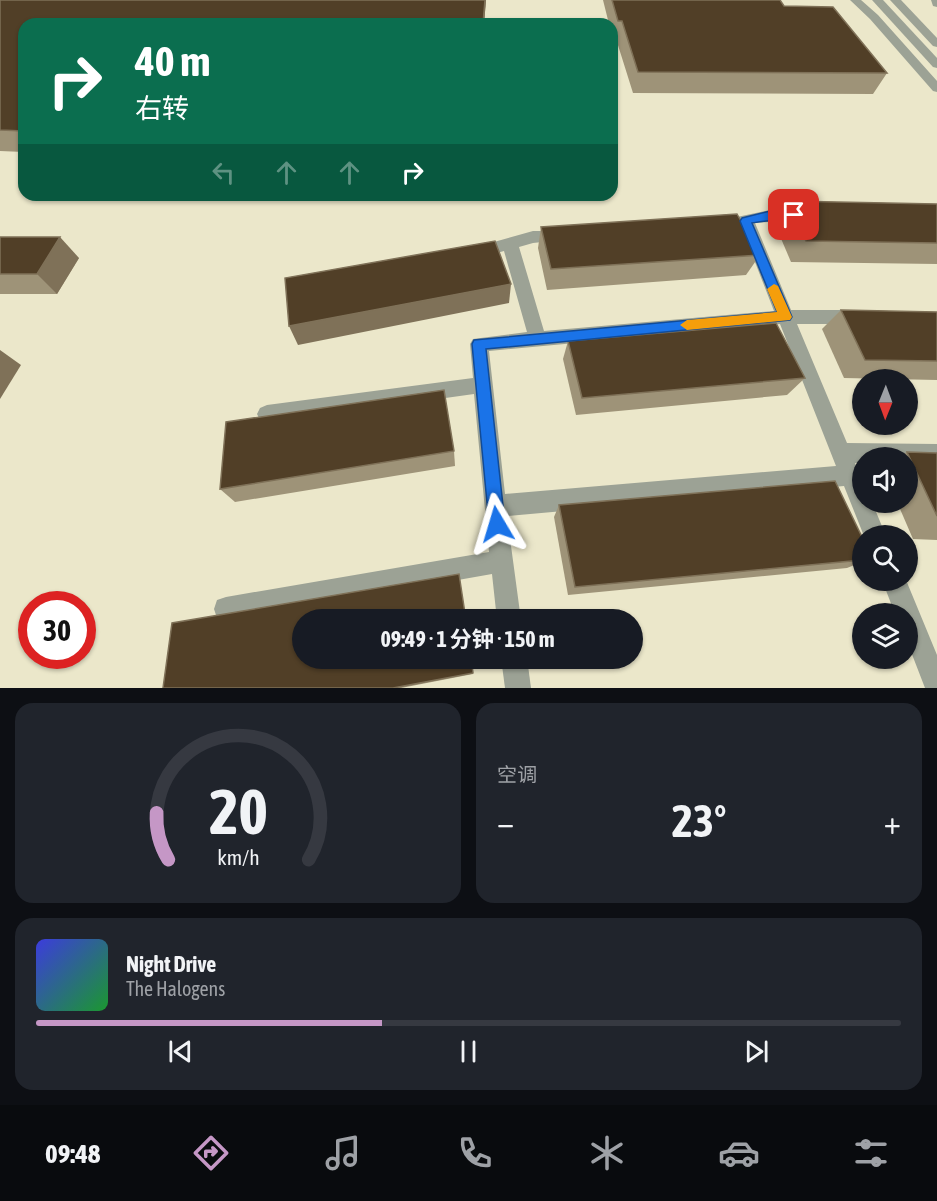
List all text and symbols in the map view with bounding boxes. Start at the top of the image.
text: 40 m [135,37,210,85]
icon: right [36,42,114,120]
text: 右转 [135,93,189,124]
icon: left [207,156,240,189]
icon: ahead [270,156,303,189]
icon: ahead [333,156,366,189]
icon: right [396,156,429,189]
pin [768,189,819,240]
icon: arrive [777,198,810,231]
north arrow [852,369,918,435]
map controls [852,369,918,669]
button: sound [852,447,918,513]
position arrow [465,492,529,556]
button: search [852,525,918,591]
speed limit sign: 30 [18,591,96,669]
button: layers [852,603,918,669]
text: 09:49 · 1 分钟 · 150 m [381,626,554,652]
text: 空调 [497,763,537,786]
text: 20 [209,776,267,847]
text: 23° [672,795,726,847]
text: − [497,803,514,841]
text: + [884,803,901,841]
text: km/h [217,845,259,870]
text: Night Drive [126,951,216,977]
text: The Halogens [126,977,225,1000]
icon: previous [164,1035,197,1068]
icon: pause [452,1035,485,1068]
icon: next [740,1035,773,1068]
icon: directions [190,1132,232,1174]
icon: music [322,1132,364,1174]
icon: phone [454,1132,496,1174]
icon: climate [586,1132,628,1174]
icon: car [718,1132,760,1174]
icon: filters [850,1132,892,1174]
text: 09:48 [45,1138,101,1169]

